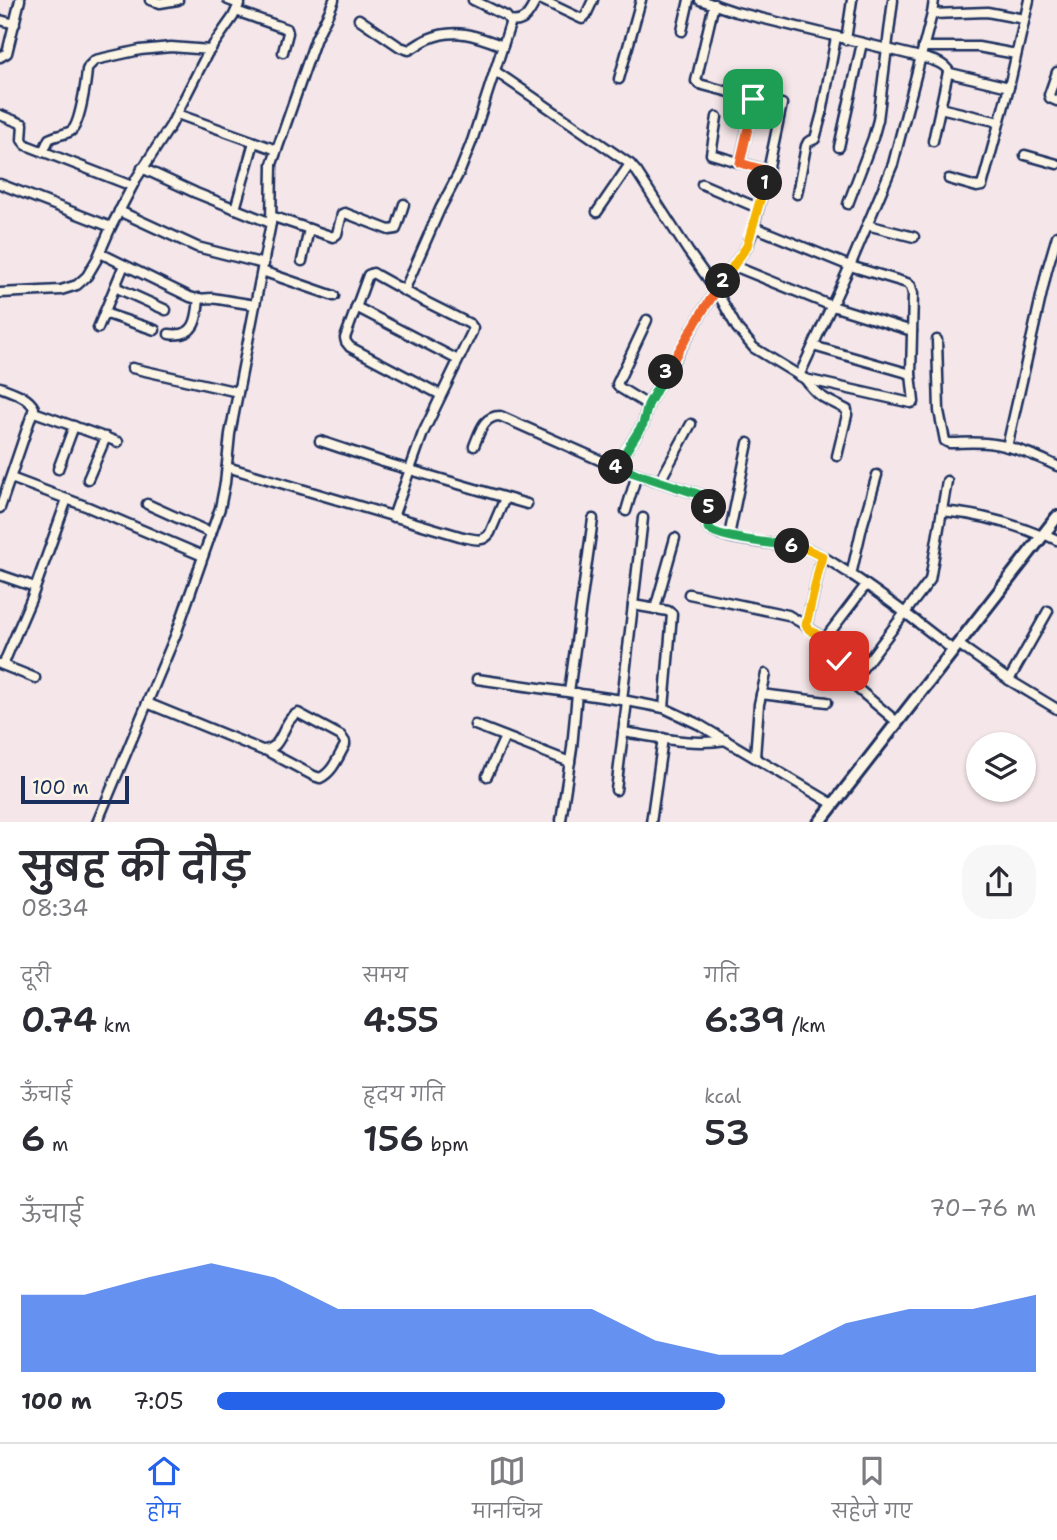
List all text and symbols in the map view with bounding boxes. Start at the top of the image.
pin [723,69,783,129]
icon: arrive [734,80,772,118]
pin: 1 [748,166,782,200]
text: 1 [760,170,769,195]
pin: 2 [706,264,740,298]
text: 2 [716,268,729,293]
pin: 3 [648,354,684,390]
text: 3 [659,359,672,384]
pin: 4 [598,449,634,484]
text: 4 [609,454,622,479]
pin: 5 [692,490,726,524]
text: 5 [703,494,714,519]
pin: 6 [774,528,810,564]
text: 6 [785,533,798,558]
pin [809,631,869,691]
icon: check [820,642,858,680]
map controls [966,732,1036,802]
button: layers [966,732,1036,802]
scale bar [21,774,130,805]
text: 100 m [32,775,89,800]
text: सुबह की दौड़ [21,841,249,892]
button: share [962,845,1036,919]
text: 08:34 [21,893,88,923]
text: दूरी [21,963,51,988]
text: समय [363,963,408,988]
text: गति [704,963,739,988]
text: 0.74 [21,996,97,1043]
text: 4:55 [363,996,439,1043]
text: 6:39 [704,996,785,1043]
text: km [97,1013,131,1038]
text: /km [785,1013,826,1038]
text: ऊँचाई [21,1082,72,1107]
text: हृदय गति [363,1082,445,1107]
text: kcal [704,1084,741,1109]
text: 53 [704,1109,750,1156]
text: 6 [21,1115,46,1162]
text: 156 [363,1115,424,1162]
text: m [46,1132,68,1157]
text: bpm [424,1132,469,1157]
text: 70–76 m [929,1193,1036,1223]
text: ऊँचाई [21,1199,83,1229]
text: 100 m [21,1386,92,1416]
text: 7:05 [133,1386,184,1416]
tab: होम [145,1452,183,1532]
tab: मानचित्र [472,1452,542,1532]
tab: सहेजे गए [832,1452,912,1532]

